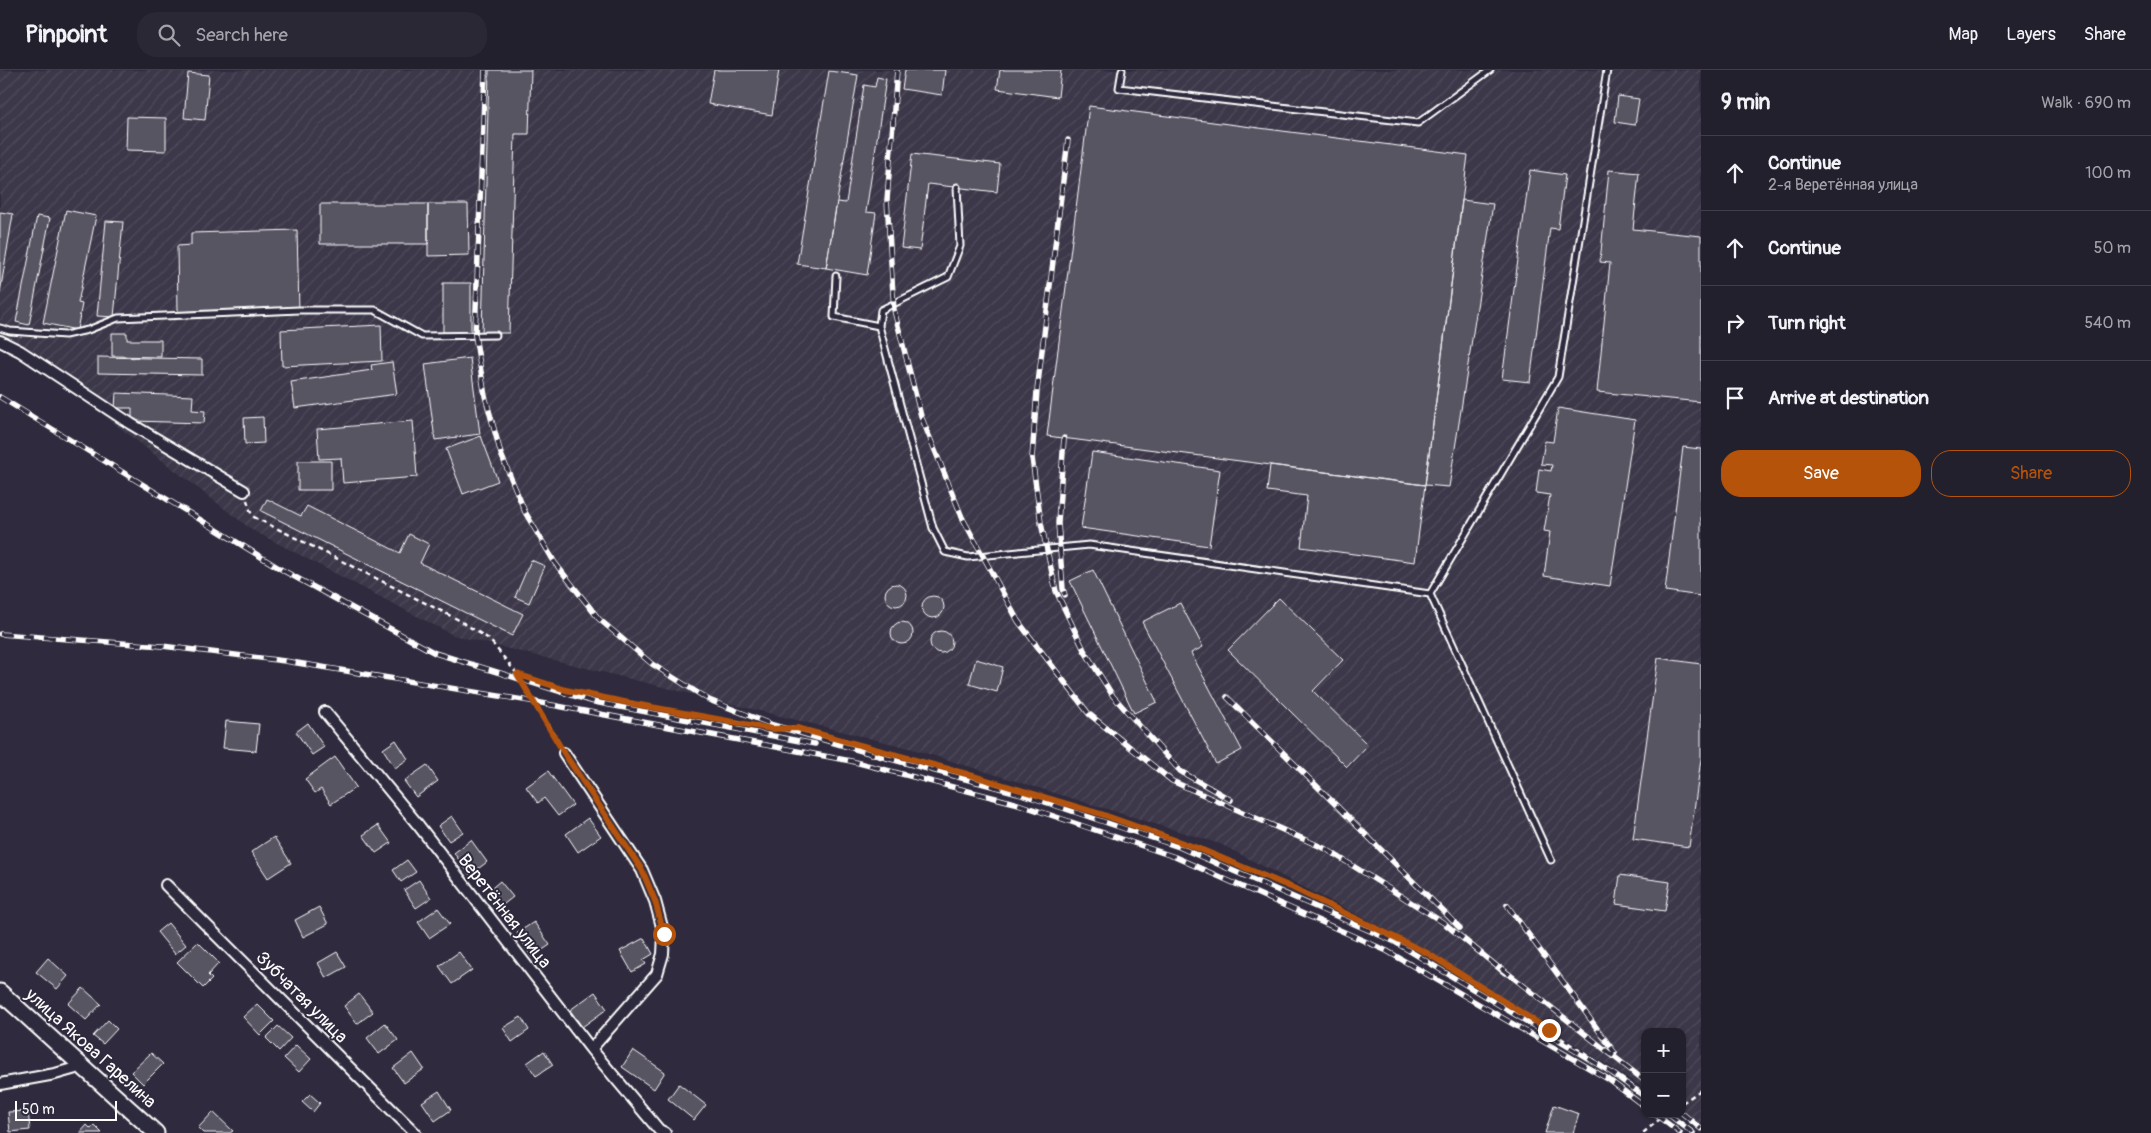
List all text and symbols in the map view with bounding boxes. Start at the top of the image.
search box [137,12,487,57]
text: Pinpoint [25,20,107,49]
icon: search [155,21,183,49]
text: Search here [195,23,288,47]
text: Map [1949,23,1978,46]
text: Layers [2006,23,2056,46]
text: Share [2084,23,2126,46]
text: 9 min [1721,89,1770,116]
text: Walk · 690 m [2041,93,2131,113]
text: Continue [1768,151,1841,175]
icon: ahead [1721,159,1749,187]
text: 100 m [2085,163,2131,183]
text: 2-я Веретённая улица [1768,175,1918,195]
icon: ahead [1721,234,1749,262]
text: Continue [1768,236,1841,260]
text: 50 m [2094,238,2131,258]
icon: right [1721,309,1749,337]
text: Turn right [1768,311,1846,335]
text: 540 m [2084,313,2131,333]
icon: arrive [1721,384,1749,412]
text: Arrive at destination [1768,386,1929,410]
button: Save [1721,450,1921,497]
button: Share [1931,450,2131,497]
street label: Веретённая улица [453,850,556,973]
route start [653,923,676,946]
street label: Зубчатая улица [251,946,353,1048]
street label: улица Якова Гарелина [20,983,161,1113]
route end [1538,1019,1561,1042]
map controls [1641,1028,1686,1118]
button: + [1641,1028,1686,1073]
button: − [1641,1073,1686,1118]
scale bar [15,1098,118,1121]
text: 50 m [22,1101,55,1118]

